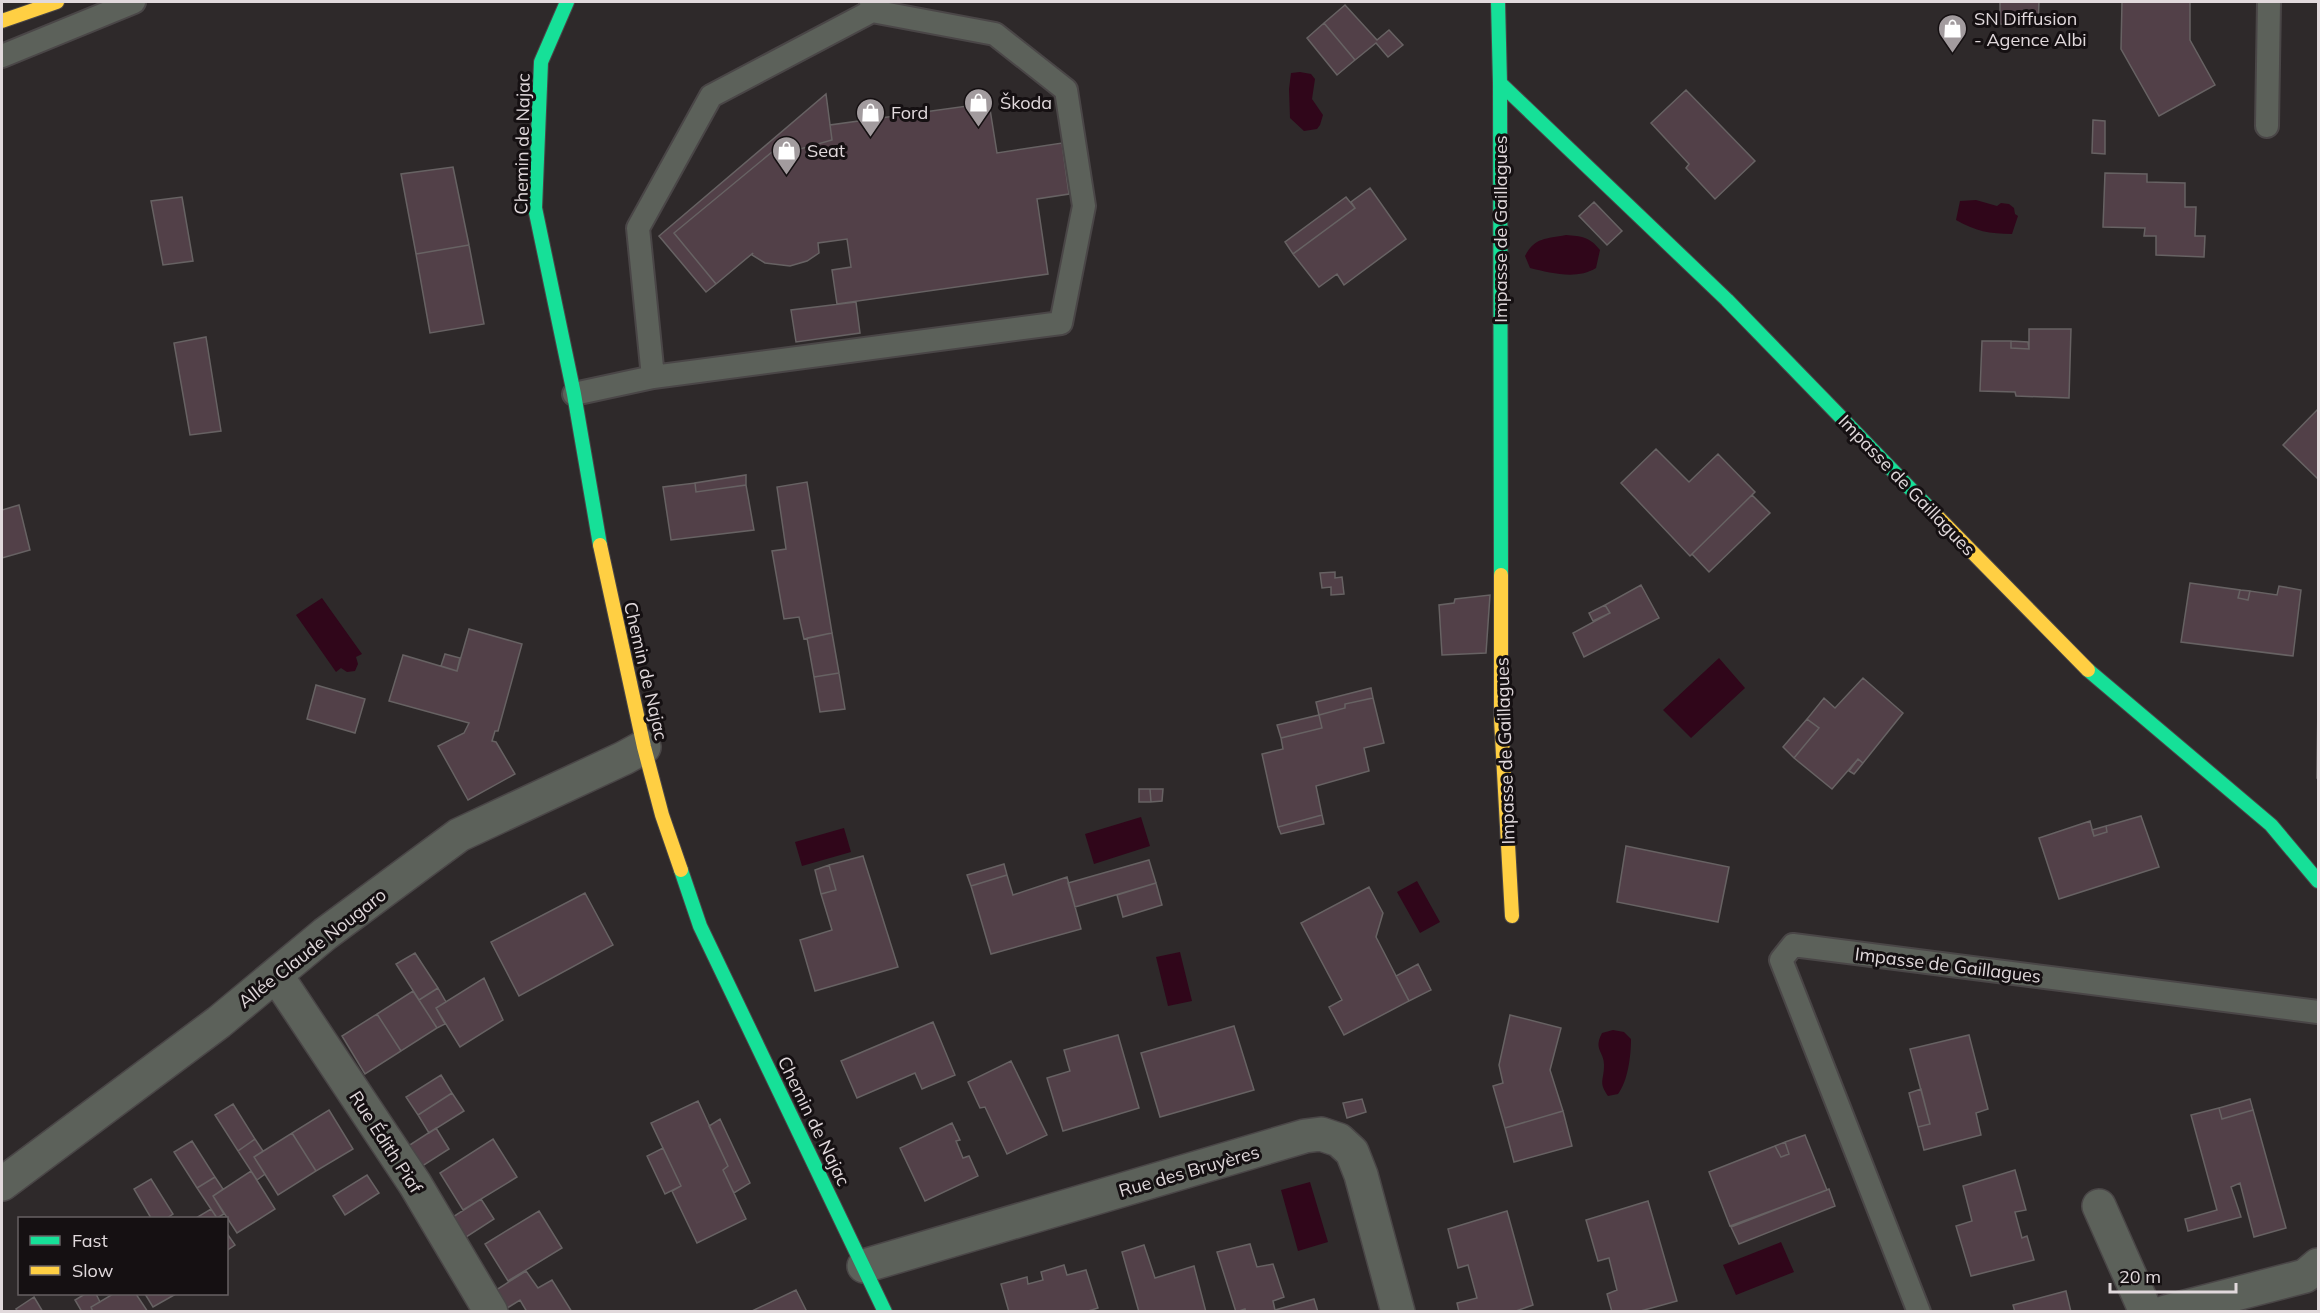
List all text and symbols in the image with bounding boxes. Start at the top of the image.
place label: SN Diffusion - Agence Albi [1974,7,2087,51]
shop icon: SN Diffusion - Agence Albi [1937,12,1969,54]
street label: Chemin de Najac [509,73,535,215]
shop icon: Škoda [963,86,995,128]
place label: Škoda [1000,91,1052,114]
shop icon: Ford [854,96,886,138]
place label: Ford [891,101,928,124]
shop icon: Seat [770,134,802,176]
street label: Impasse de Gaillagues [1489,135,1512,323]
place label: Seat [807,139,845,162]
street label: Impasse de Gaillagues [1834,410,1980,560]
street label: Chemin de Najac [619,599,673,743]
street label: Impasse de Gaillagues [1490,657,1520,845]
street label: Allée Claude Nougaro [233,883,391,1013]
street label: Impasse de Gaillagues [1854,942,2042,988]
street label: Chemin de Najac [773,1052,855,1190]
street label: Rue Édith Piaf [344,1087,428,1198]
street label: Rue des Bruyères [1116,1140,1262,1202]
legend [18,1217,228,1295]
text: Fast [72,1229,108,1252]
scale bar [2110,1256,2236,1294]
text: Slow [72,1259,114,1282]
text: 20 m [2119,1265,2161,1288]

